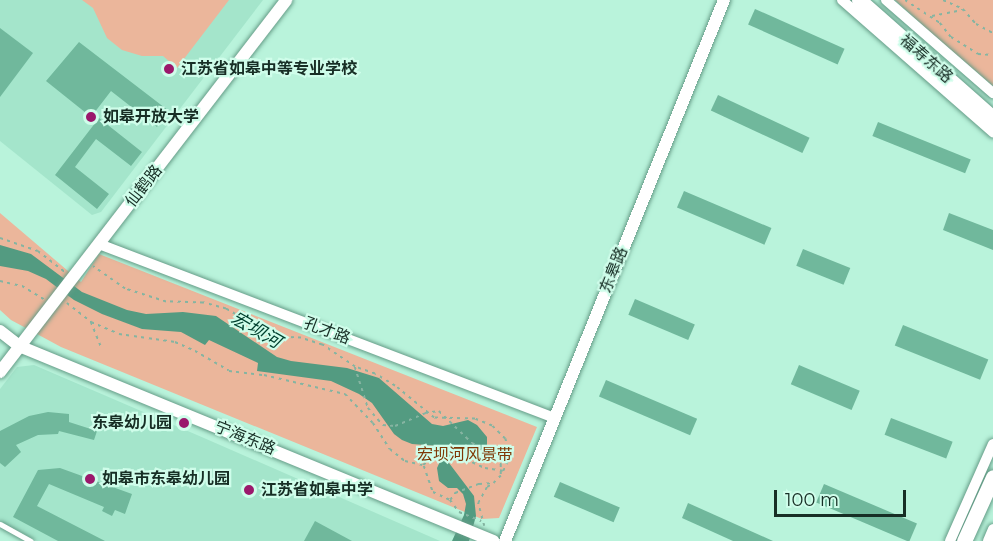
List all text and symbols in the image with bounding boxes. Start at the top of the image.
street label: 福寿东路 [896,31,956,87]
place label: 江苏省如皋中等专业学校 [181,59,357,79]
marker: 江苏省如皋中等专业学校 [162,62,176,76]
place label: 如皋开放大学 [103,107,199,127]
marker: 如皋开放大学 [84,110,98,124]
street label: 仙鹤路 [122,161,166,211]
street label: 东皋路 [596,244,632,296]
water label: 宏坝河 [227,307,285,353]
street label: 孔才路 [301,313,353,349]
place label: 东皋幼儿园 [92,413,172,433]
marker: 东皋幼儿园 [177,416,191,430]
street label: 宁海东路 [212,417,278,459]
park label: 宏坝河风景带 [417,445,513,465]
place label: 如皋市东皋幼儿园 [102,469,230,489]
marker: 如皋市东皋幼儿园 [83,472,97,486]
scale bar [777,478,909,516]
place label: 江苏省如皋中学 [261,480,373,500]
marker: 江苏省如皋中学 [242,483,256,497]
text: 100 m [785,489,839,511]

